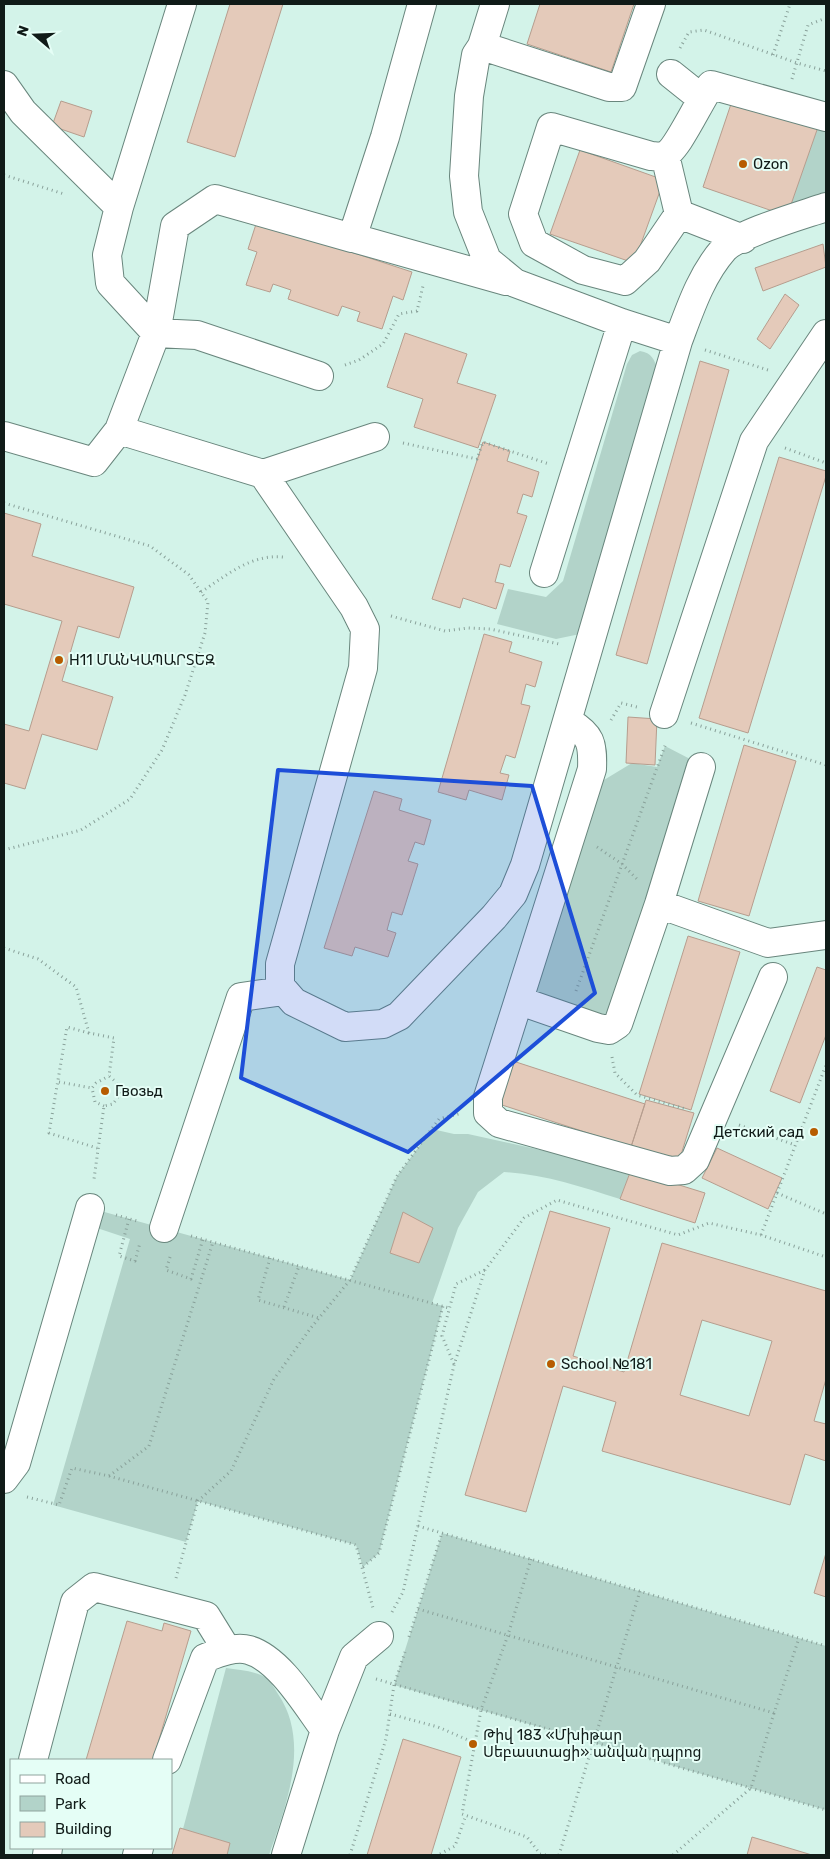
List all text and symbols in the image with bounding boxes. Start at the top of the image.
north arrow [10,10,60,60]
text: N [14,23,33,38]
place label: Ozon [753,155,788,173]
marker: Ozon [737,158,749,170]
place label: H11 ՄԱՆԿԱՊԱՐՏԵԶ [69,651,215,669]
marker: H11 ՄԱՆԿԱՊԱՐՏԵԶ [53,654,65,666]
place label: Гвозьд [115,1082,163,1100]
marker: Гвозьд [99,1085,111,1097]
place label: Детский сад [713,1123,804,1141]
marker: Детский сад [808,1126,820,1138]
place label: School №181 [561,1355,652,1373]
marker: School №181 [545,1358,557,1370]
place label: Թիվ 183 «Մխիթար Սեբաստացի» անվան դպրոց [483,1726,702,1761]
marker: Թիվ 183 «Մխիթար Սեբաստացի» անվան դպրոց [467,1738,479,1750]
legend [10,1759,172,1849]
text: Road [55,1770,91,1788]
text: Park [55,1795,86,1813]
text: Building [55,1820,112,1838]

